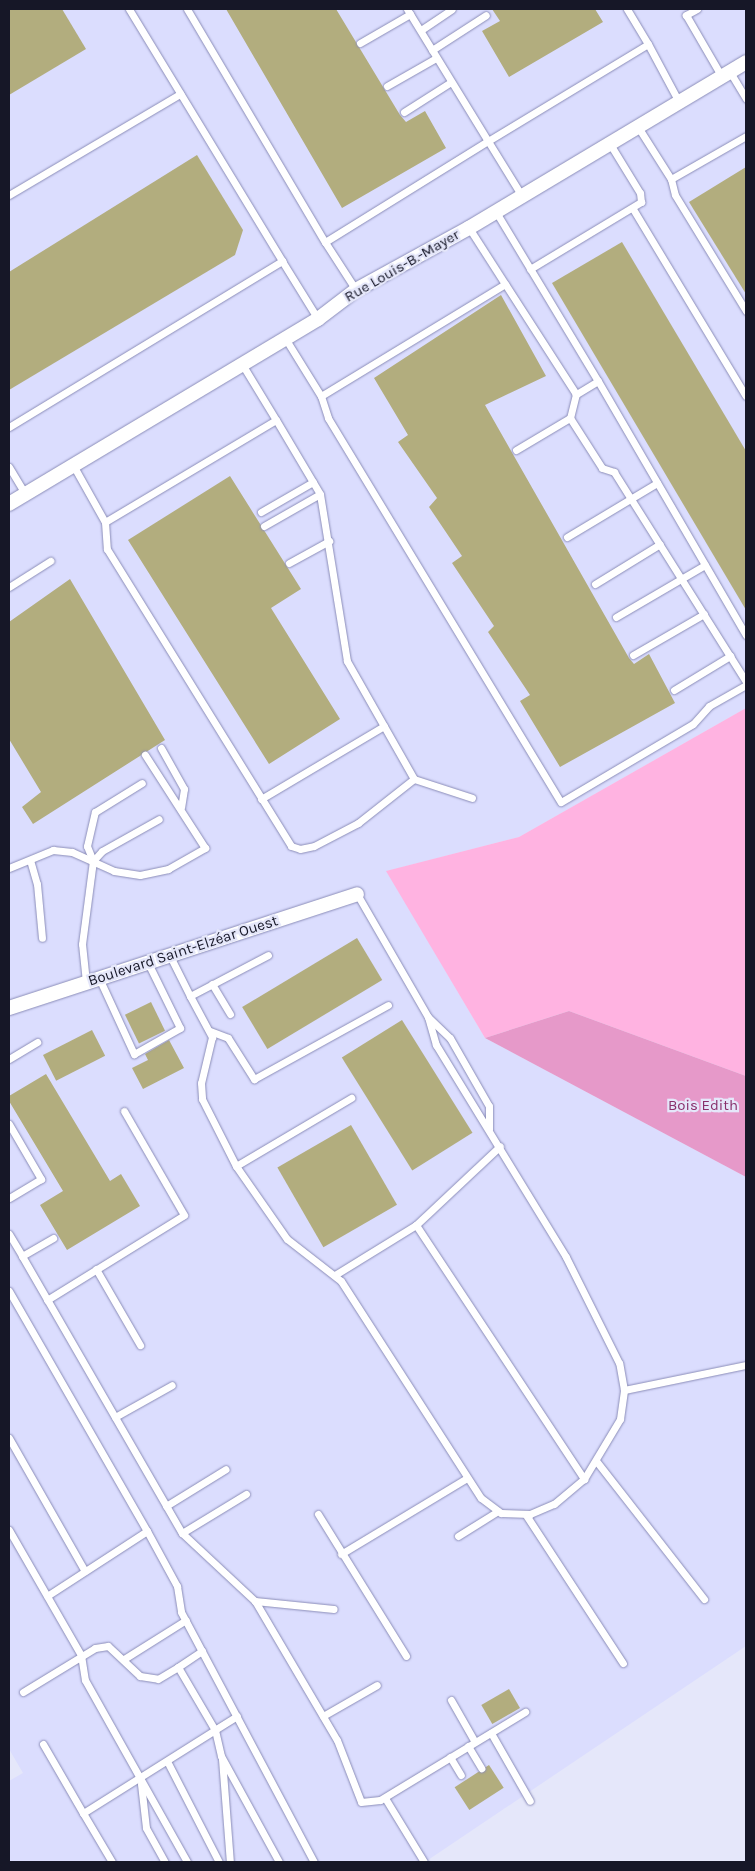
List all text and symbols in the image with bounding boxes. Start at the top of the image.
street label: Rue Louis-B.-Mayer [341,226,463,306]
street label: Boulevard Saint-Elzéar Ouest [86,912,280,990]
park label: Bois Edith [668,1097,738,1115]

